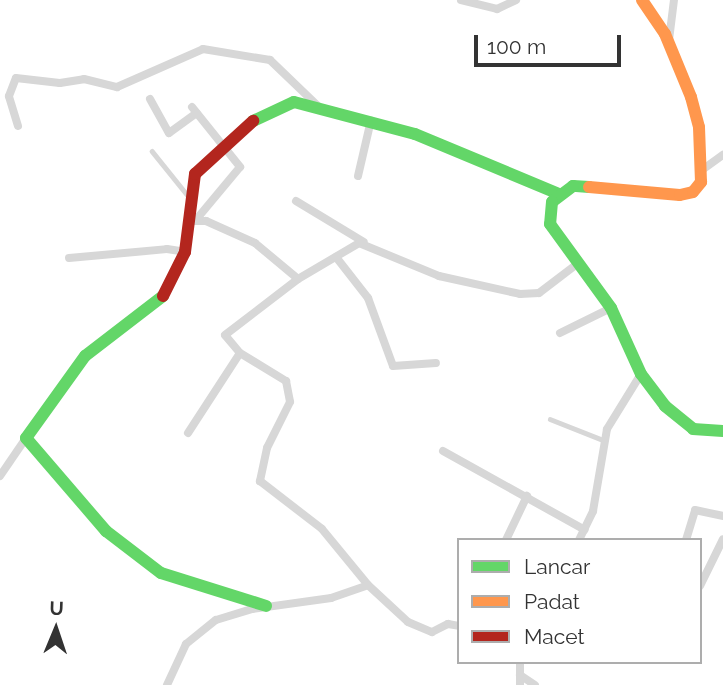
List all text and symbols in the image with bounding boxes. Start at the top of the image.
scale bar [478,21,625,65]
text: 100 m [487,34,546,59]
legend [457,538,702,664]
text: Lancar [524,554,590,579]
text: Padat [524,589,580,614]
north arrow [21,594,91,664]
text: U [49,597,64,619]
text: Macet [524,624,584,649]

